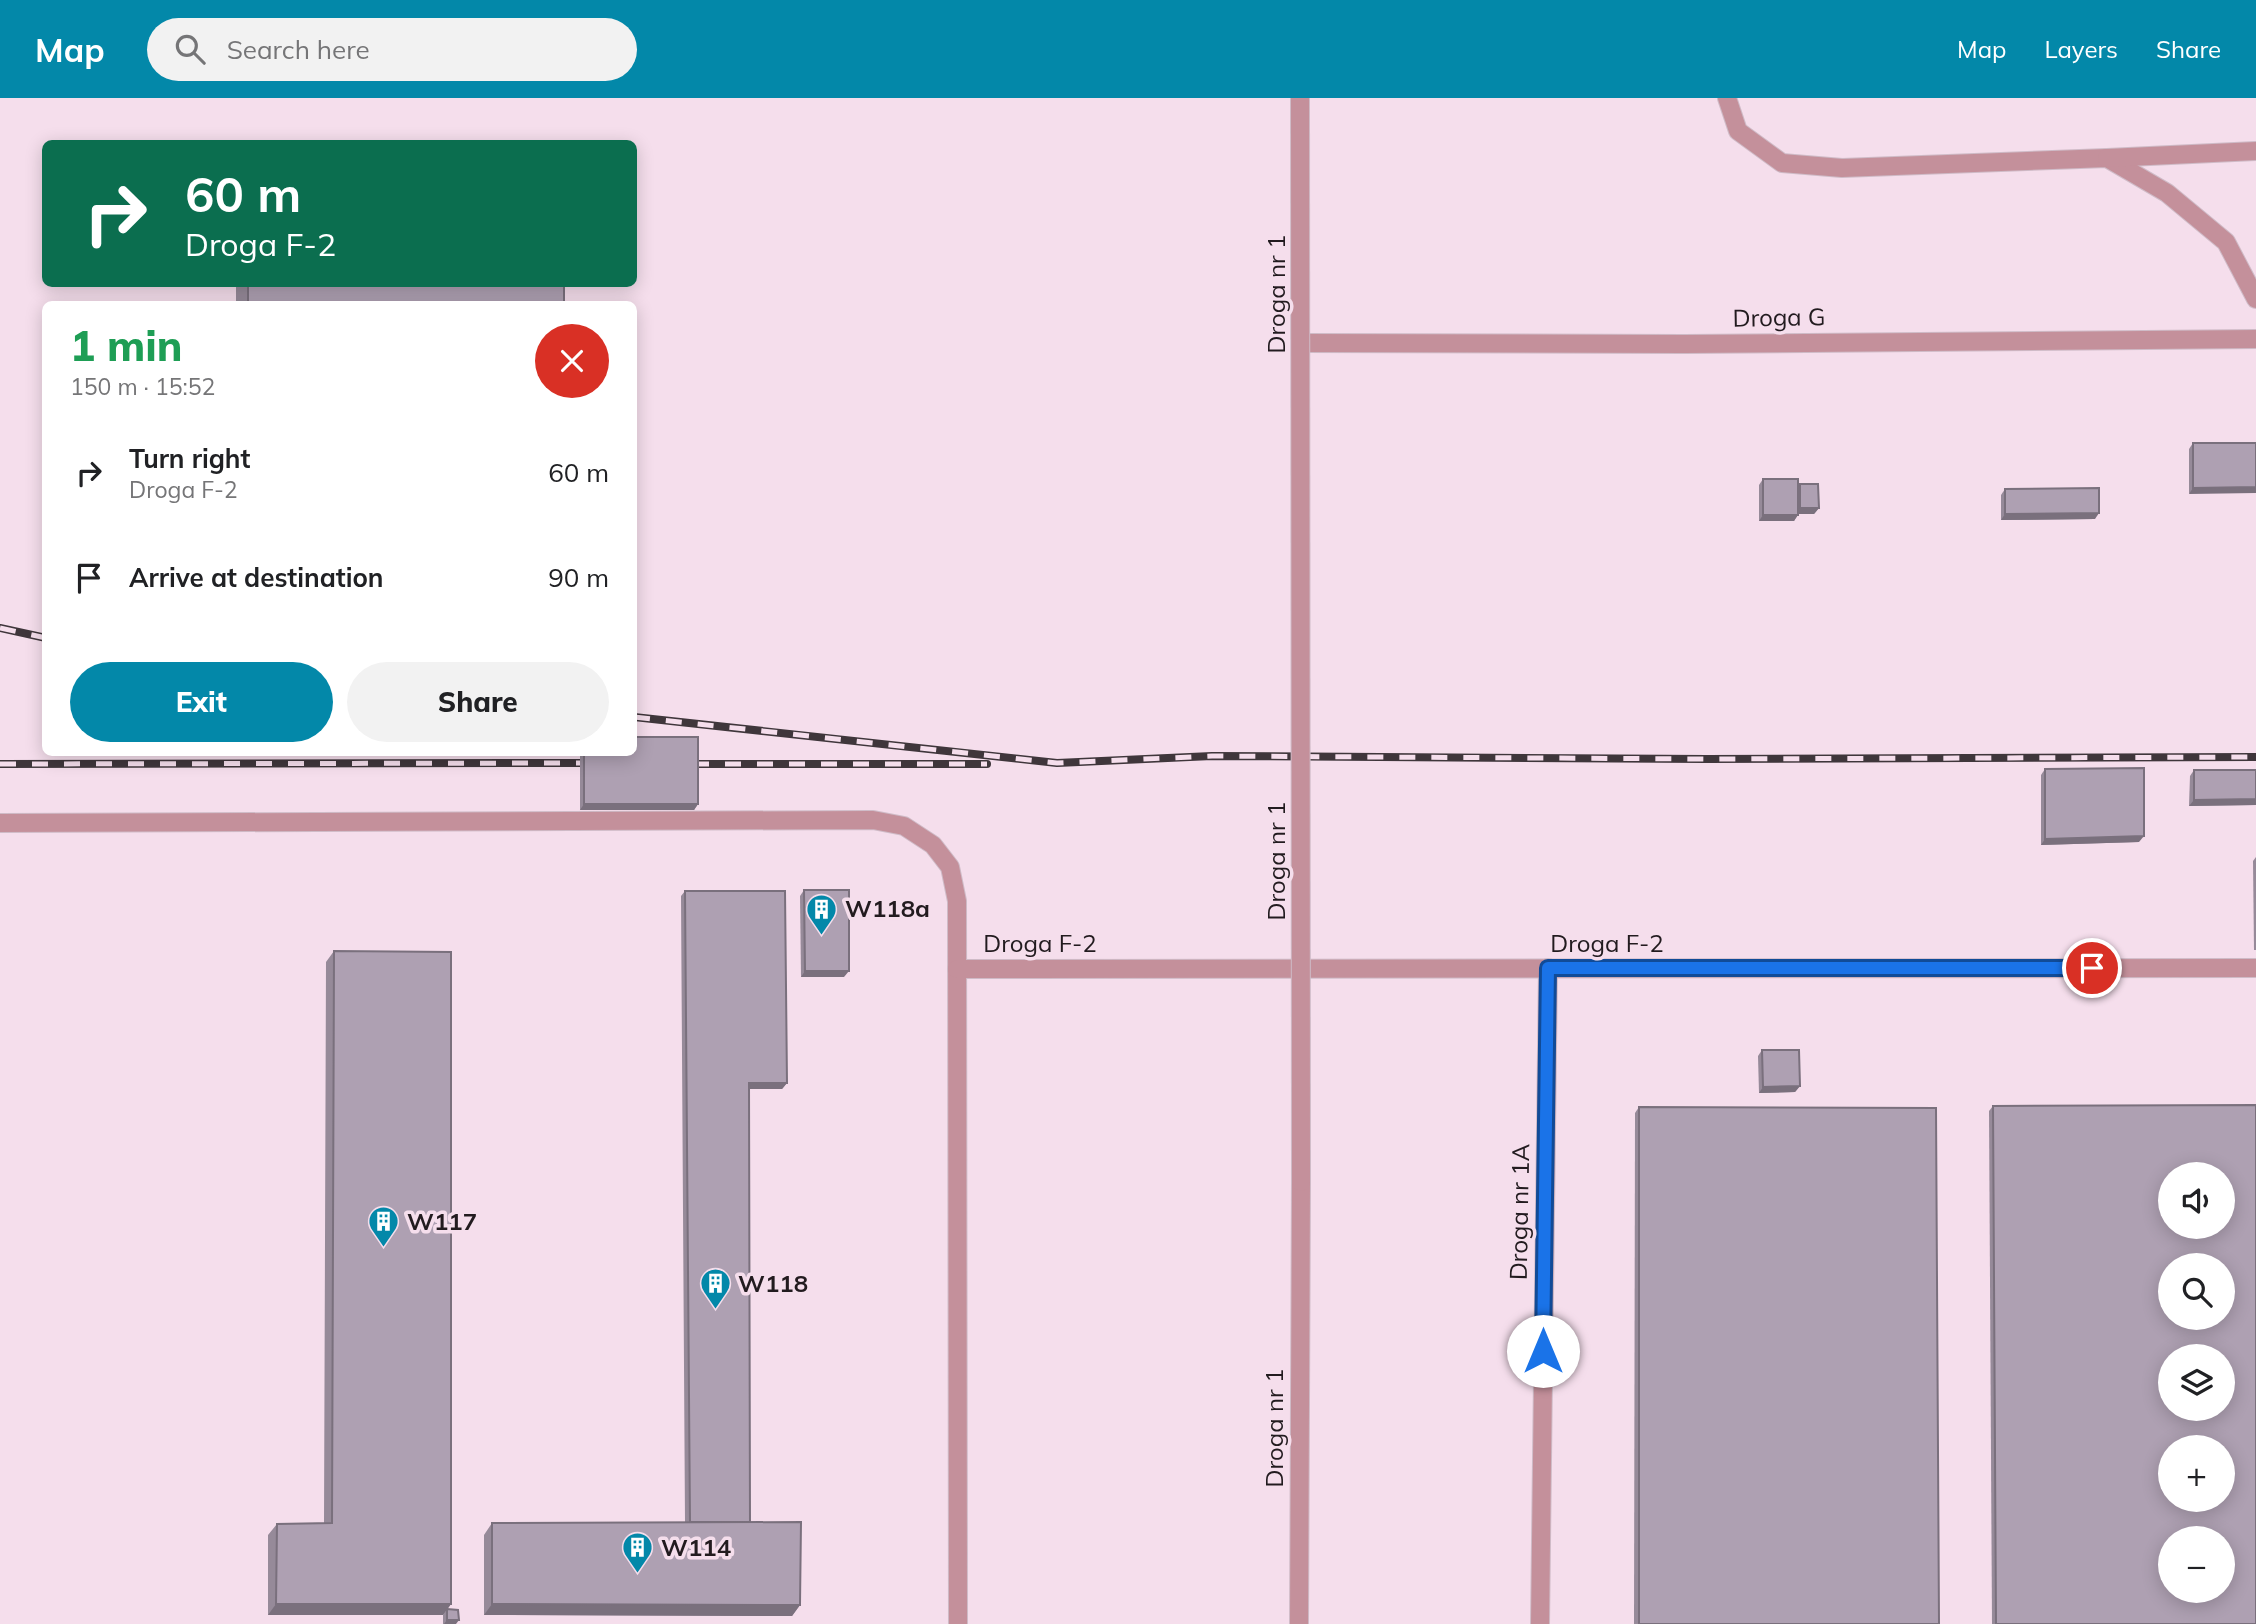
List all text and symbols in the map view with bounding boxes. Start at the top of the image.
search box [147,18,637,81]
text: Map [35,29,105,70]
icon: search [171,30,209,68]
text: Search here [227,33,370,66]
text: Map [1957,34,2006,64]
text: Layers [2044,34,2118,64]
text: Share [2156,34,2221,64]
text: 60 m [185,163,301,224]
icon: right [70,168,161,259]
text: Droga F-2 [185,224,336,264]
street label: Droga nr 1 [1261,235,1291,353]
street label: Droga G [1732,301,1826,333]
text: 1 min [70,319,183,372]
button: close [535,324,609,398]
text: 150 m · 15:52 [70,372,215,401]
text: Turn right [129,442,250,475]
icon: right [70,454,108,492]
text: 60 m [548,456,609,489]
text: Droga F-2 [129,475,238,504]
icon: arrive [70,559,108,597]
text: Arrive at destination [129,561,384,594]
text: 90 m [548,561,609,594]
button: Exit [70,662,333,742]
button: Share [347,662,609,742]
street label: Droga nr 1 [1261,802,1291,920]
building icon: W118a [805,892,839,936]
place label: W118a [845,893,930,923]
street label: Droga F-2 [983,928,1097,958]
street label: Droga F-2 [1550,928,1664,958]
pin [2062,938,2122,998]
icon: arrive [2073,949,2111,987]
street label: Droga nr 1A [1503,1143,1535,1280]
map controls [2158,1162,2235,1603]
button: sound [2158,1162,2235,1239]
building icon: W117 [367,1205,401,1249]
place label: W117 [407,1206,477,1236]
button: search [2158,1253,2235,1330]
building icon: W118 [698,1267,732,1311]
place label: W118 [738,1268,808,1298]
position arrow [1506,1314,1580,1388]
button: layers [2158,1344,2235,1421]
street label: Droga nr 1 [1259,1369,1289,1487]
button: + [2158,1435,2235,1512]
button: − [2158,1526,2235,1603]
building icon: W114 [621,1531,655,1575]
place label: W114 [661,1532,731,1562]

